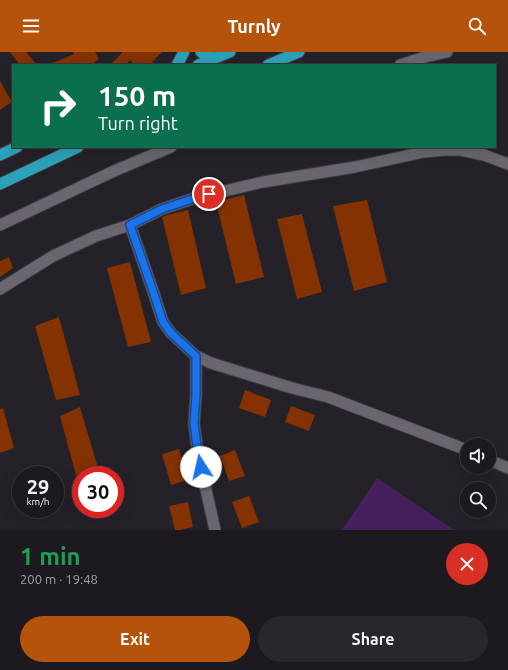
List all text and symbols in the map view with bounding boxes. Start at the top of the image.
icon: menu [20,15,42,37]
icon: search [466,15,488,37]
text: Turnly [227,16,281,36]
icon: right [32,80,84,132]
text: 150 m [98,80,176,111]
text: Turn right [98,113,178,133]
pin [192,177,226,211]
icon: arrive [198,183,220,205]
map controls [460,438,496,518]
button: sound [460,438,496,474]
position arrow [180,446,222,488]
speed limit sign: 30 [72,466,124,518]
text: 29 [27,475,49,498]
button: search [460,482,496,518]
text: km/h [26,496,50,507]
text: 1 min [20,543,81,570]
button: close [446,543,488,585]
text: 200 m · 19:48 [20,572,98,586]
button: Exit [20,616,250,662]
button: Share [258,616,488,662]

